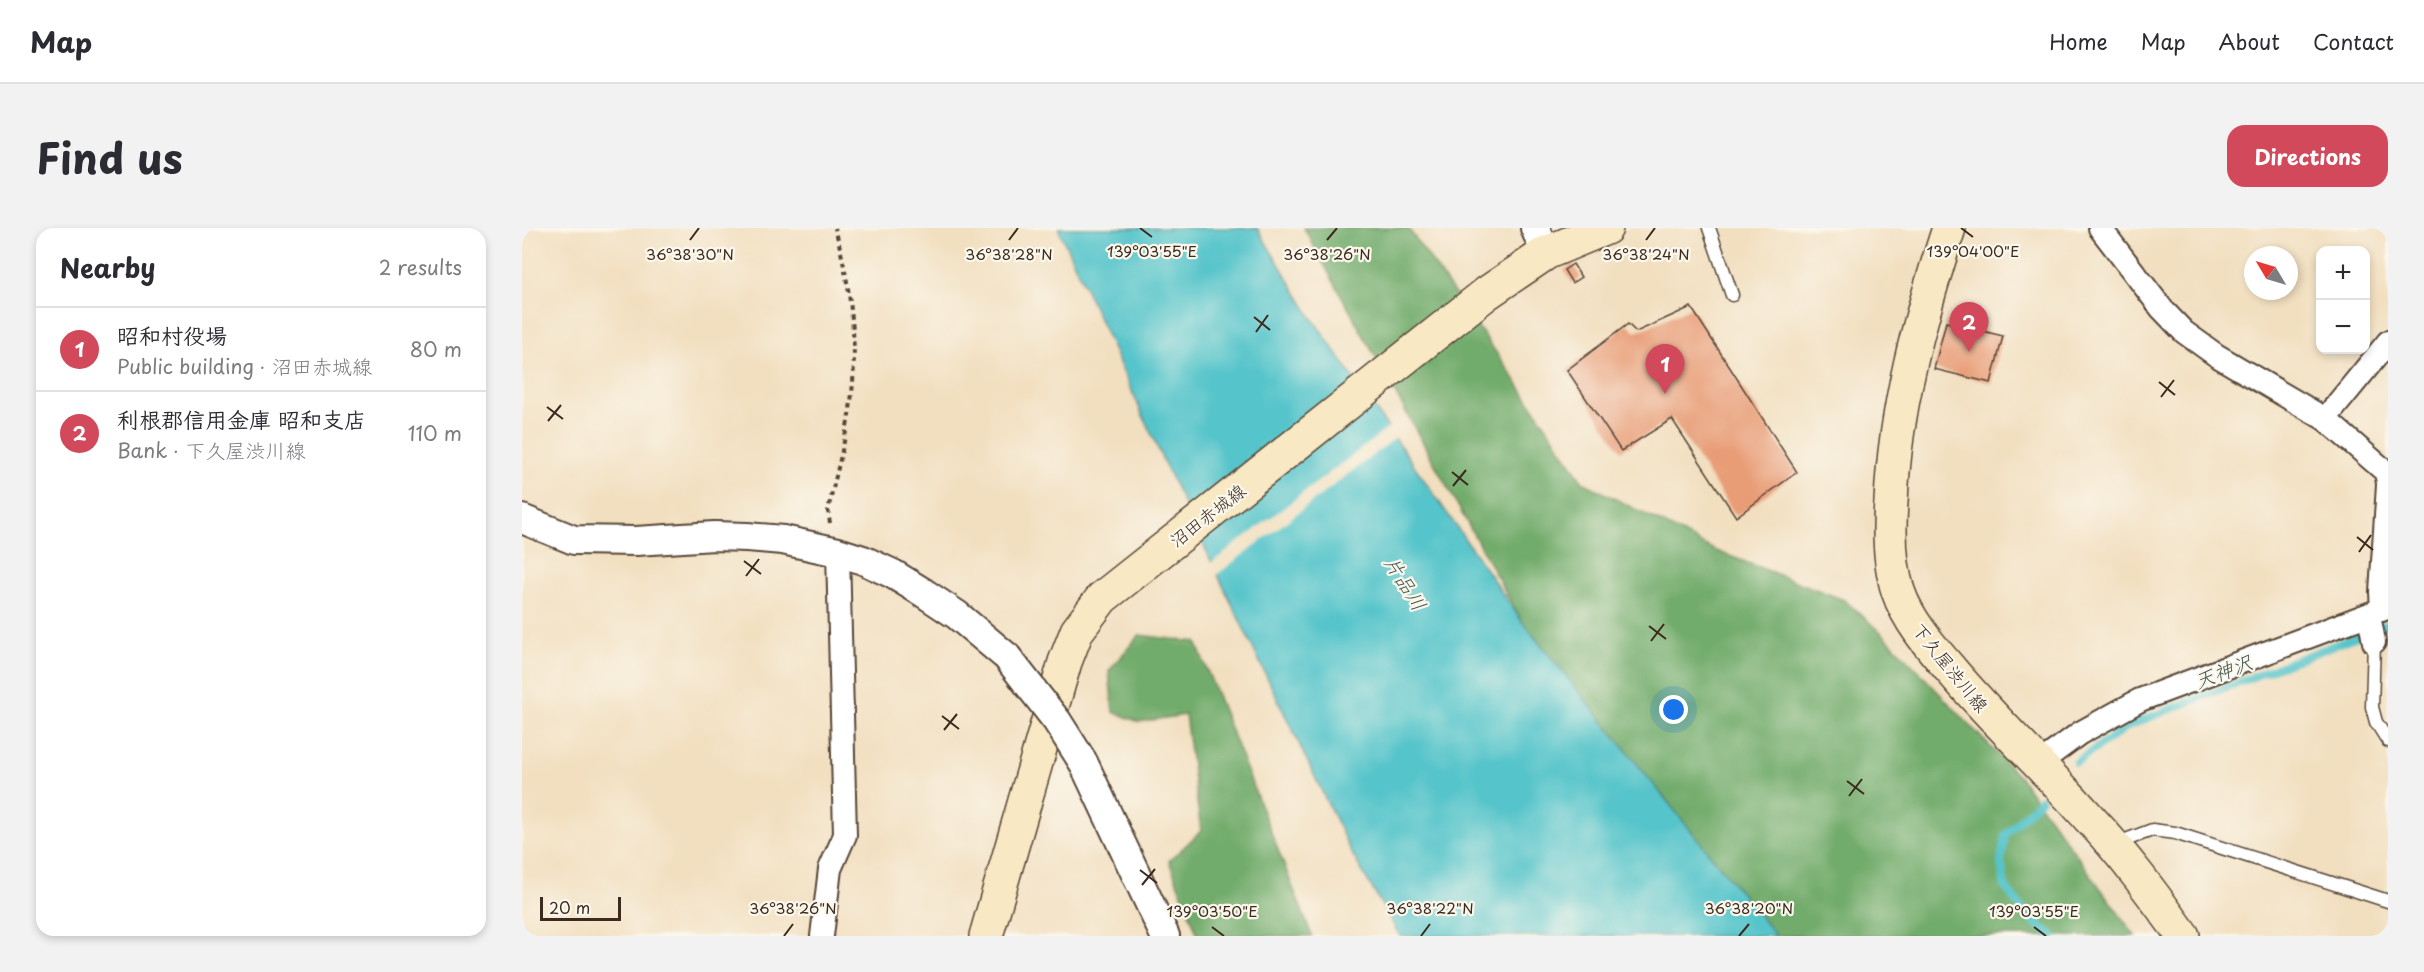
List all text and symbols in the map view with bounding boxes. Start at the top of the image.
text: Map [30,20,92,63]
text: Home [2049,25,2108,57]
text: Map [2141,25,2186,57]
text: About [2219,25,2280,57]
text: Contact [2313,25,2394,57]
text: Find us [36,125,183,188]
button: Directions [2227,125,2388,187]
text: 139°03'55"E [1107,239,1197,262]
text: 139°04'00"E [1927,239,2019,262]
text: 36°38'30"N [646,242,734,265]
text: 36°38'28"N [965,242,1053,265]
text: 36°38'26"N [1283,242,1371,265]
text: 36°38'24"N [1602,242,1690,265]
north arrow [2244,246,2298,300]
map controls [2316,246,2370,354]
button: + [2316,246,2370,300]
text: Nearby [60,248,155,287]
text: 2 results [379,252,462,282]
button: − [2316,300,2370,354]
pin: 2 [1950,302,1988,352]
text: 昭和村役場 [117,318,227,351]
text: 1 [75,334,84,364]
text: 80 m [410,334,462,364]
pin: 1 [1646,344,1684,394]
text: Public building · 沼田赤城線 [117,351,372,381]
text: 利根郡信用金庫 昭和支店 [117,402,366,435]
text: 2 [72,418,87,448]
text: 110 m [408,418,462,448]
text: Bank · 下久屋渋川線 [117,435,305,465]
street label: 沼田赤城線 [1163,477,1251,553]
water label: 片品川 [1377,550,1435,616]
street label: 下久屋渋川線 [1907,617,1995,717]
water label: 天神沢 [2190,646,2257,696]
your location [1659,695,1688,724]
scale bar [540,894,621,922]
text: 20 m [549,895,590,919]
text: 36°38'26"N [749,896,837,919]
text: 36°38'22"N [1386,896,1474,919]
text: 36°38'20"N [1705,896,1793,919]
text: 139°03'50"E [1166,899,1258,922]
text: 139°03'55"E [1989,899,2079,922]

